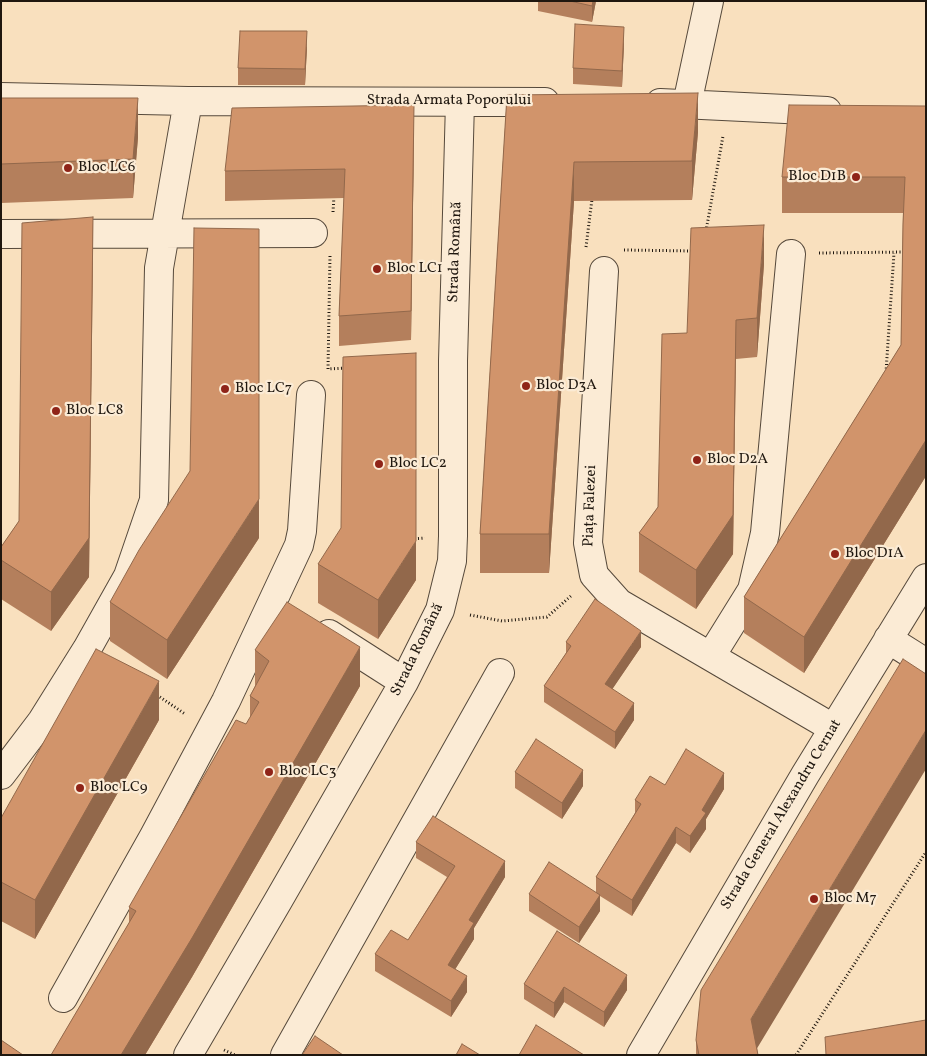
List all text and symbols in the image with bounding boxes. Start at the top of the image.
street label: Strada Armata Poporului [367,92,531,110]
place label: Bloc LC6 [78,159,135,177]
marker: Bloc LC6 [62,162,74,174]
place label: Bloc D1B [788,168,846,186]
marker: Bloc D1B [850,171,862,183]
street label: Strada Română [445,201,467,303]
place label: Bloc LC1 [387,260,443,278]
marker: Bloc LC1 [371,263,383,275]
place label: Bloc D3A [536,377,597,395]
place label: Bloc LC7 [235,380,292,398]
marker: Bloc D3A [520,380,532,392]
marker: Bloc LC7 [219,383,231,395]
place label: Bloc LC8 [66,402,123,420]
marker: Bloc LC8 [50,405,62,417]
place label: Bloc D2A [707,451,768,469]
marker: Bloc D2A [691,454,703,466]
place label: Bloc LC2 [389,455,447,473]
marker: Bloc LC2 [373,458,385,470]
street label: Piața Falezei [581,465,601,547]
place label: Bloc D1A [845,545,904,563]
marker: Bloc D1A [829,548,841,560]
street label: Strada Română [388,601,448,699]
street label: Strada General Alexandru Cernat [718,717,846,913]
place label: Bloc LC3 [279,763,336,781]
marker: Bloc LC3 [263,766,275,778]
place label: Bloc LC9 [90,779,147,797]
marker: Bloc LC9 [74,782,86,794]
place label: Bloc M7 [824,890,877,908]
marker: Bloc M7 [808,893,820,905]

